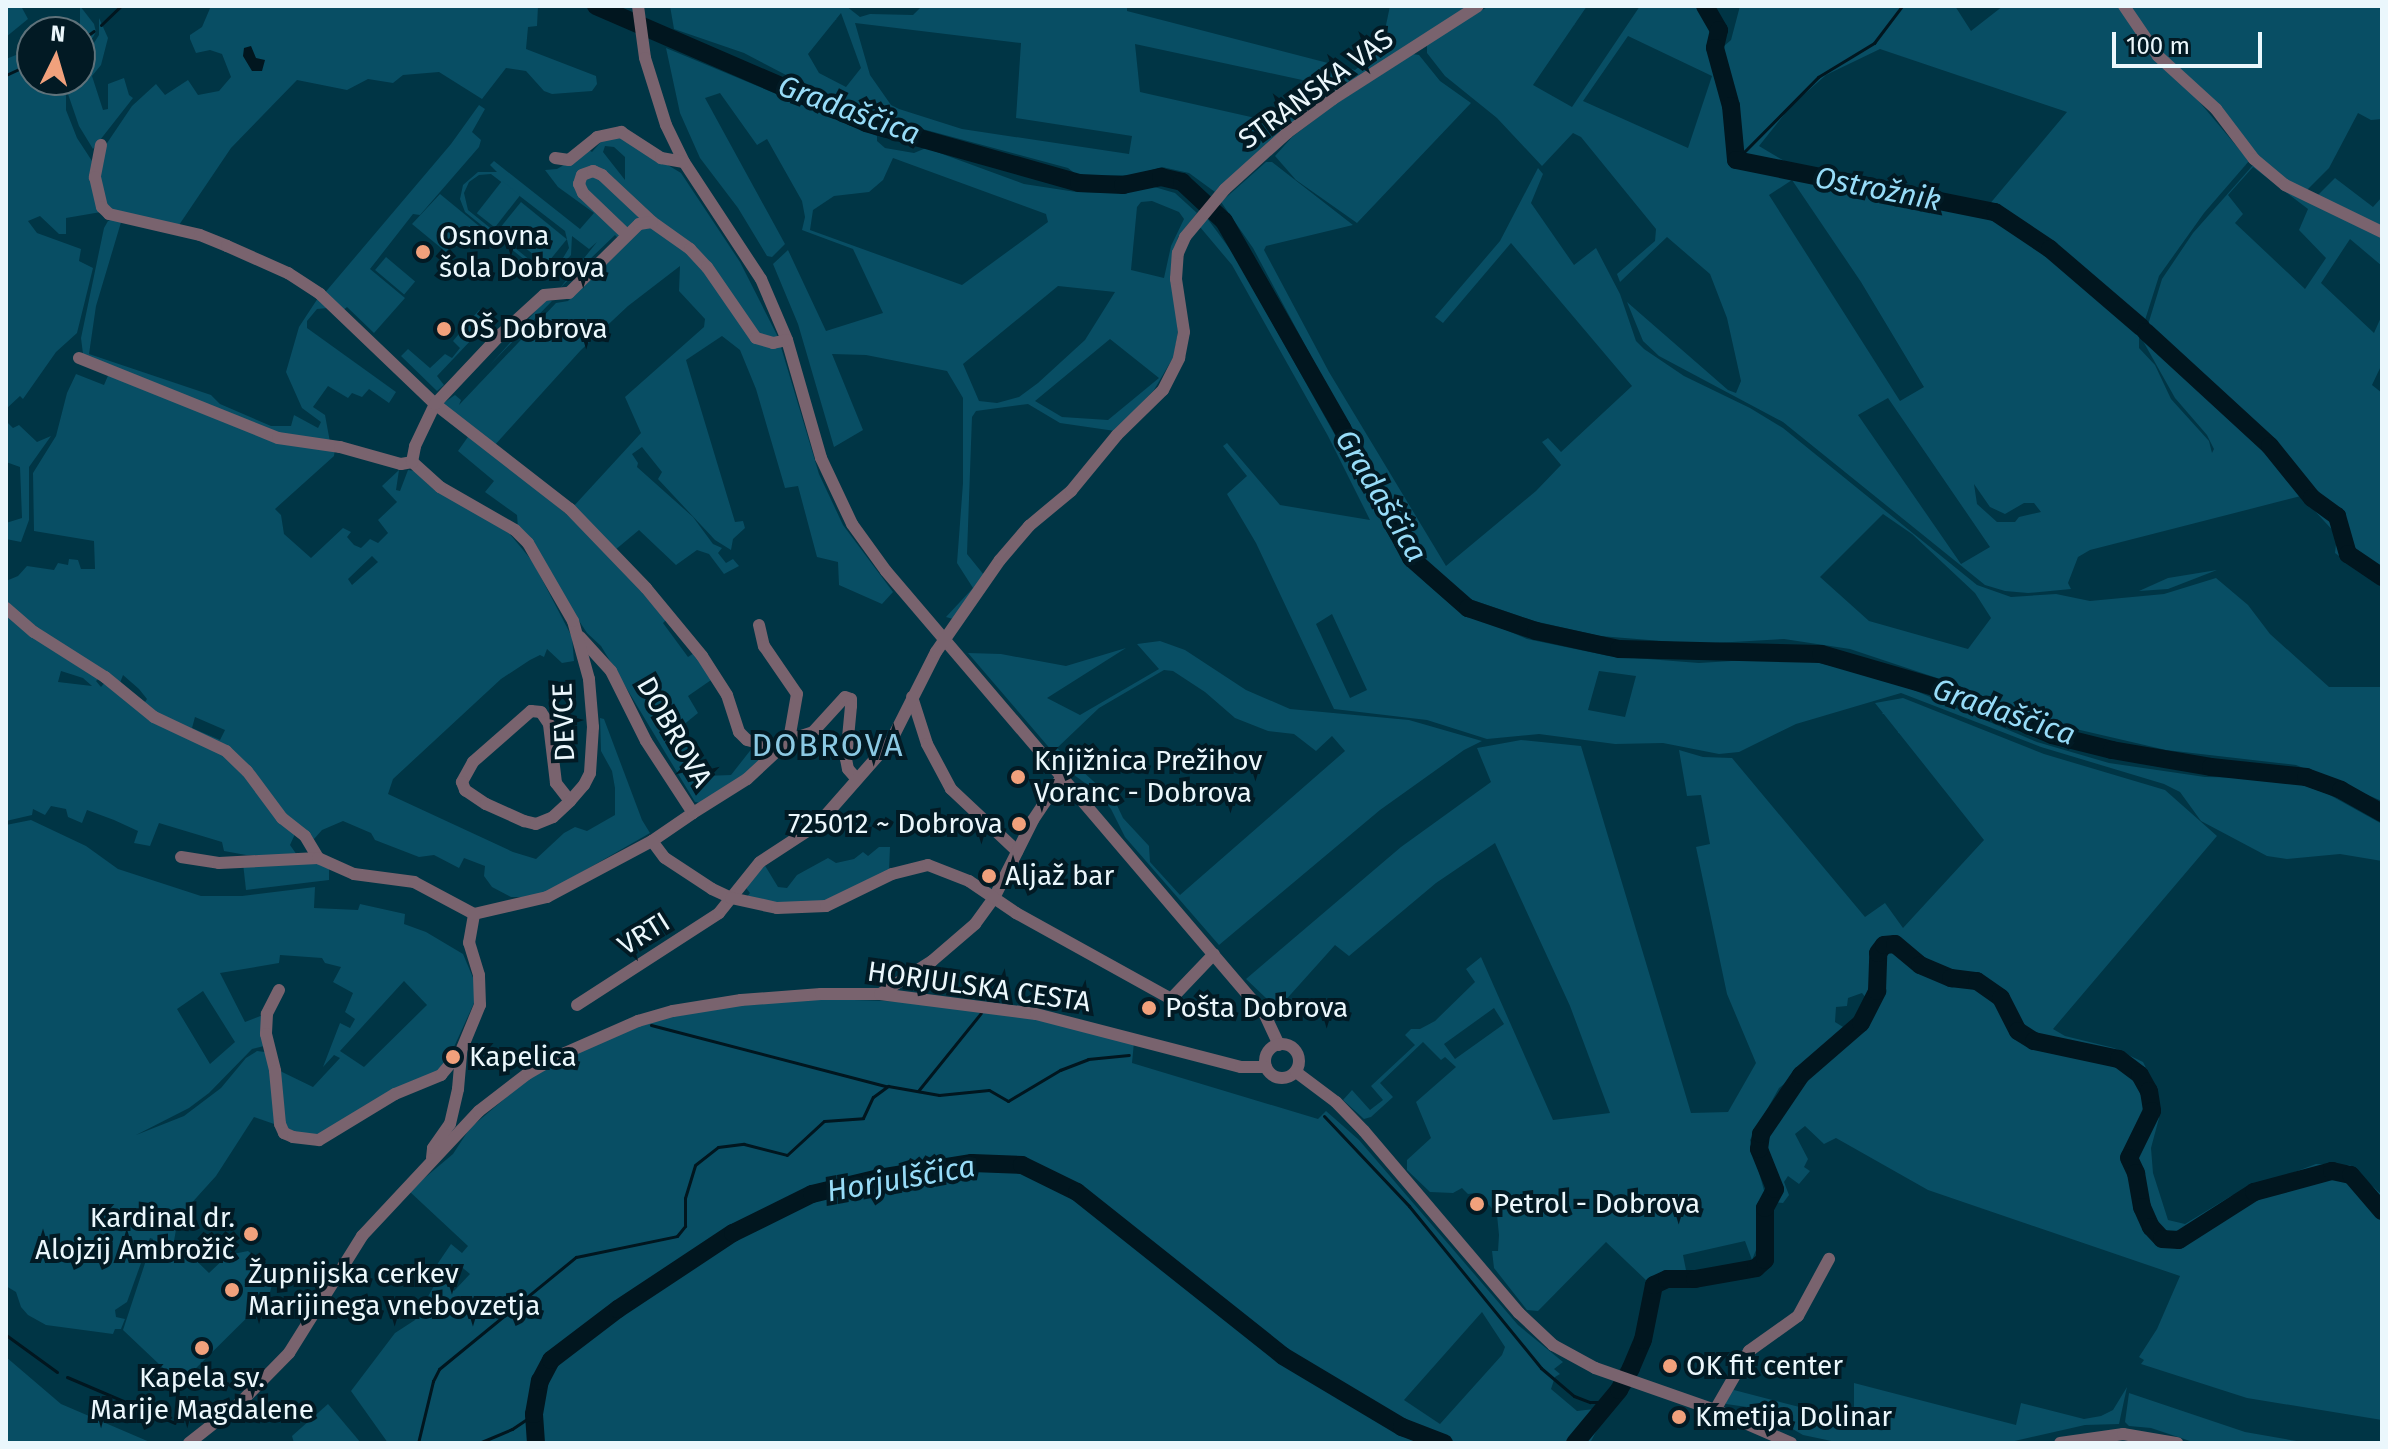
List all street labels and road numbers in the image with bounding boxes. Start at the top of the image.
street label: STRANSKA VAS [1232,22,1400,156]
street label: DOBROVA [629,671,719,793]
street label: DEVCE [546,682,582,762]
street label: VRTI [612,905,676,963]
street label: HORJULSKA CESTA [865,955,1093,1019]

